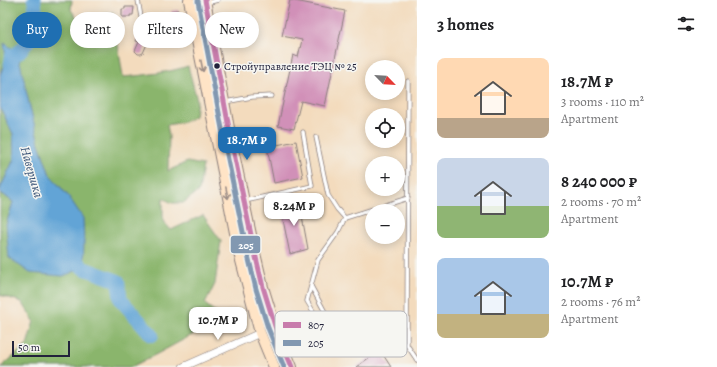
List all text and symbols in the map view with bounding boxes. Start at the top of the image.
chip: Buy [12,12,62,48]
chip: Rent [70,12,125,48]
chip: Filters [133,12,197,48]
chip: New [205,12,259,48]
text: 3 homes [437,13,494,36]
icon: filters [675,13,697,35]
one-way arrow [198,59,206,72]
place label: Стройуправление ТЭЦ № 25 [224,59,357,74]
north arrow [365,60,405,100]
map controls [365,60,405,244]
marker: Стройуправление ТЭЦ № 25 [212,61,222,71]
text: 18.7M ₽ [561,70,613,93]
icon: home [469,74,517,122]
text: 3 rooms · 110 m² [561,93,644,110]
button: locate [365,108,405,148]
text: Apartment [561,110,619,127]
pin: 18.7M ₽ [210,127,284,161]
text: 18.7M ₽ [227,131,267,148]
water label: Навершка [17,144,47,200]
button: + [365,156,405,196]
text: 8 240 000 ₽ [561,170,637,193]
icon: home [469,174,517,222]
one-way arrow [223,186,231,199]
pin: 8.24M ₽ [257,193,331,227]
text: 2 rooms · 70 m² [561,193,641,210]
text: 8.24M ₽ [273,197,315,214]
button: − [365,204,405,244]
text: Apartment [561,210,619,227]
line badge: 205 [230,235,261,254]
text: 205 [238,238,254,253]
text: 10.7M ₽ [561,270,613,293]
icon: home [469,274,517,322]
text: 2 rooms · 76 m² [561,293,640,310]
pin: 10.7M ₽ [181,307,255,341]
text: Apartment [561,310,619,327]
text: 10.7M ₽ [198,311,238,328]
legend [275,311,407,357]
text: 807 [308,318,324,333]
text: 205 [308,336,324,351]
scale bar [12,339,70,358]
text: 50 m [18,340,40,355]

